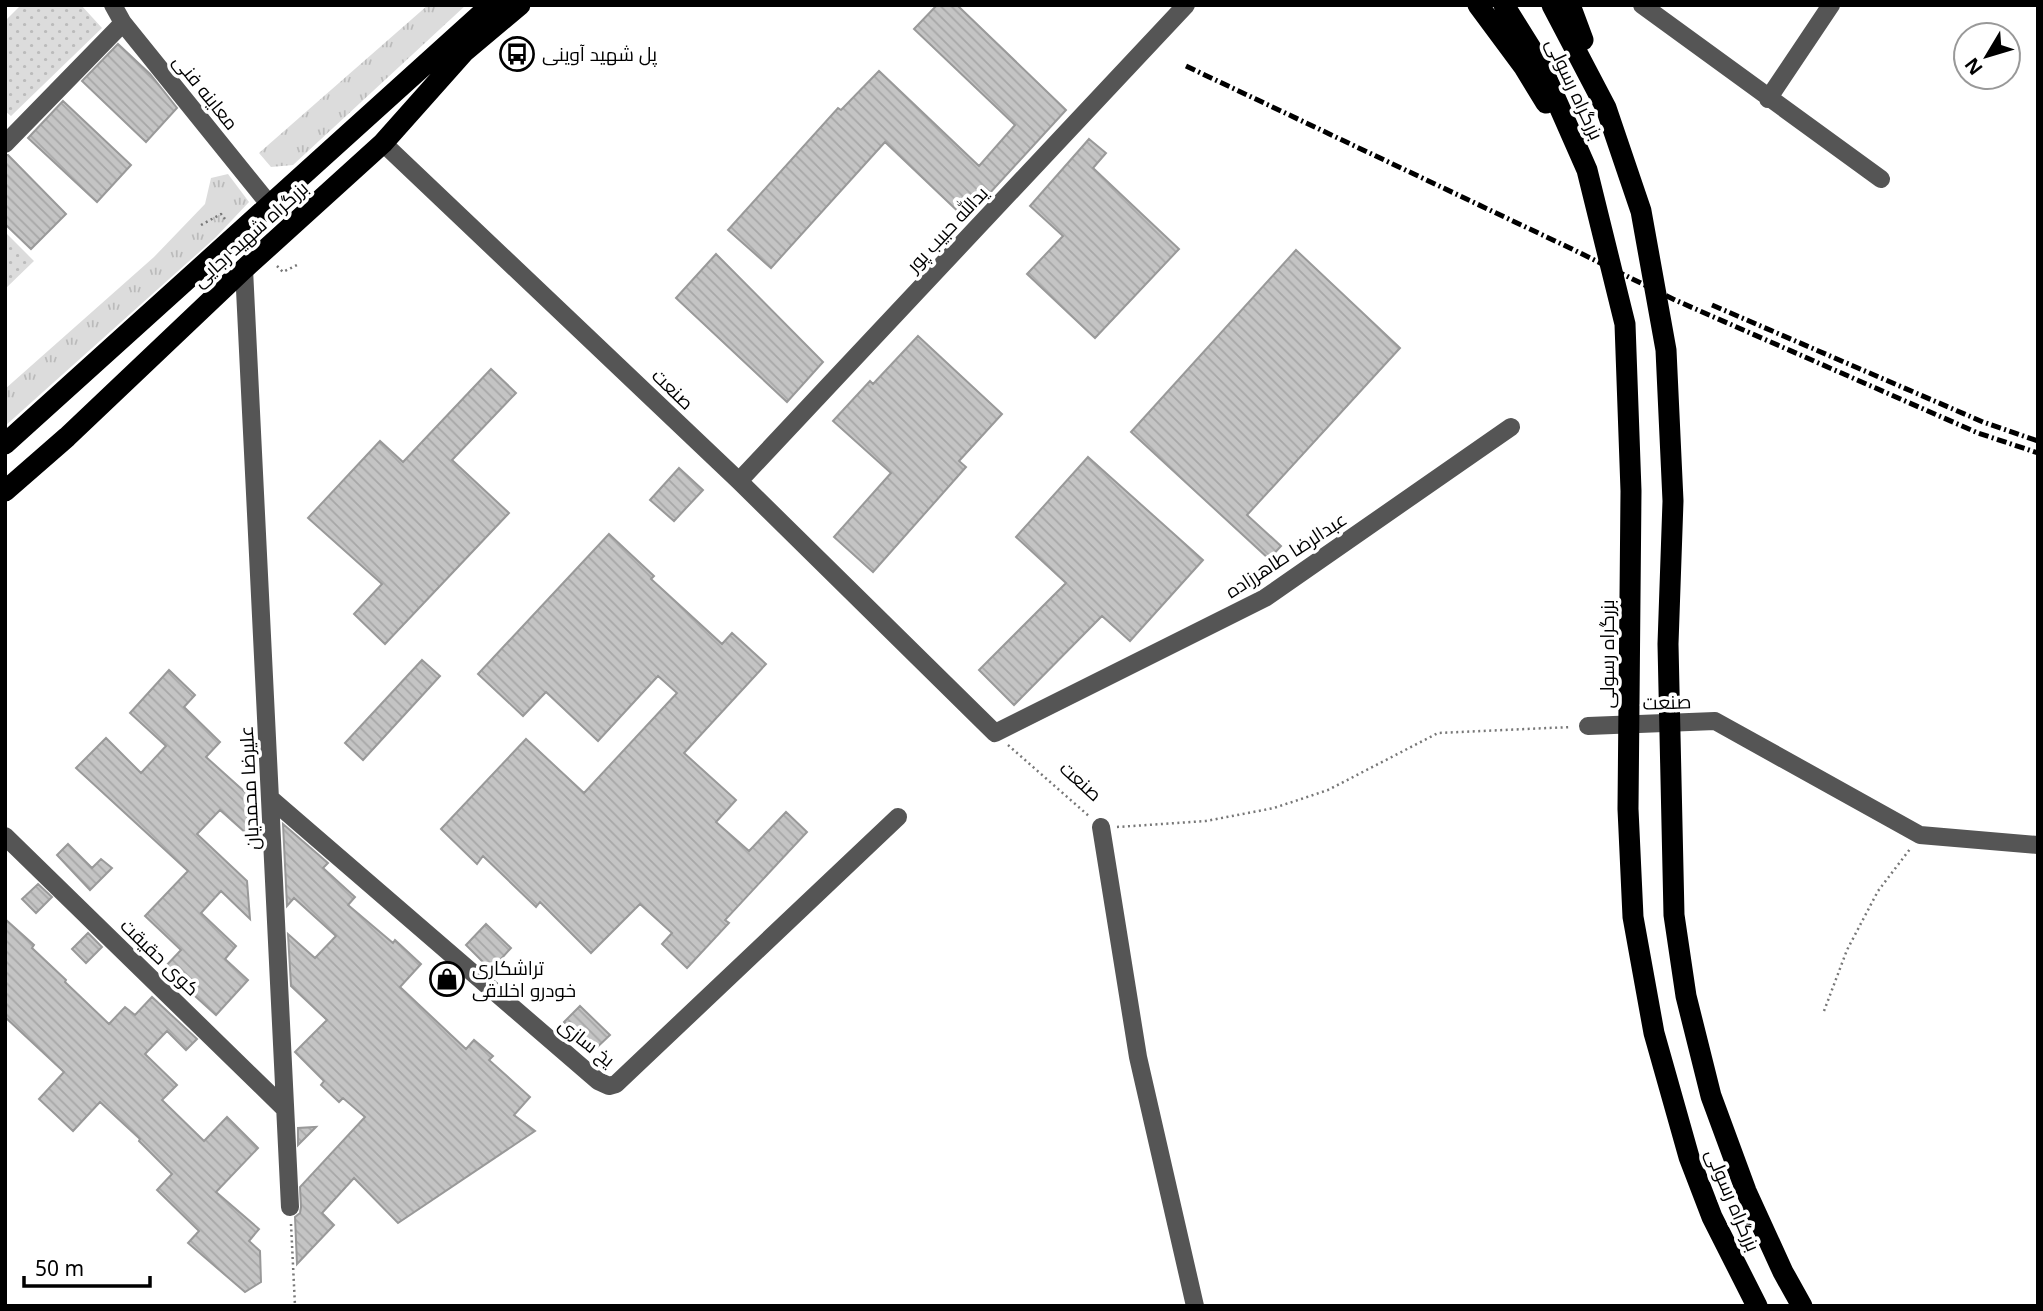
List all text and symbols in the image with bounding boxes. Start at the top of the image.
north arrow [1952,21,2022,91]
street label: بزرگراه رسولی [1540,34,1610,144]
bus stop icon: پل شهید آوینی [498,35,536,73]
place label: پل شهید آوینی [542,41,657,67]
street label: معاینه فنی [167,49,245,135]
text: N [1959,52,1989,81]
street label: بزرگراه شهید رجایی [187,175,313,293]
street label: یدالله حبیب پور [900,180,994,278]
street label: صنعت [646,363,700,415]
street label: عبدالرضا طاهرزاده [1220,506,1352,604]
street label: بزرگراه رسولی [1594,599,1620,709]
street label: صنعت [1642,688,1692,716]
street label: علیرضا محمدیان [233,725,265,851]
street label: صنعت [1054,755,1108,807]
street label: کوی حقیقت [115,913,205,1001]
place label: تراشکاری خودرو اخلاقی [472,955,576,1003]
shop icon: تراشکاری خودرو اخلاقی [428,960,466,998]
street label: یخ سازی [553,1011,621,1073]
street label: بزرگراه رسولی [1700,1145,1766,1255]
scale bar [24,1244,150,1288]
text: 50 m [35,1254,84,1282]

